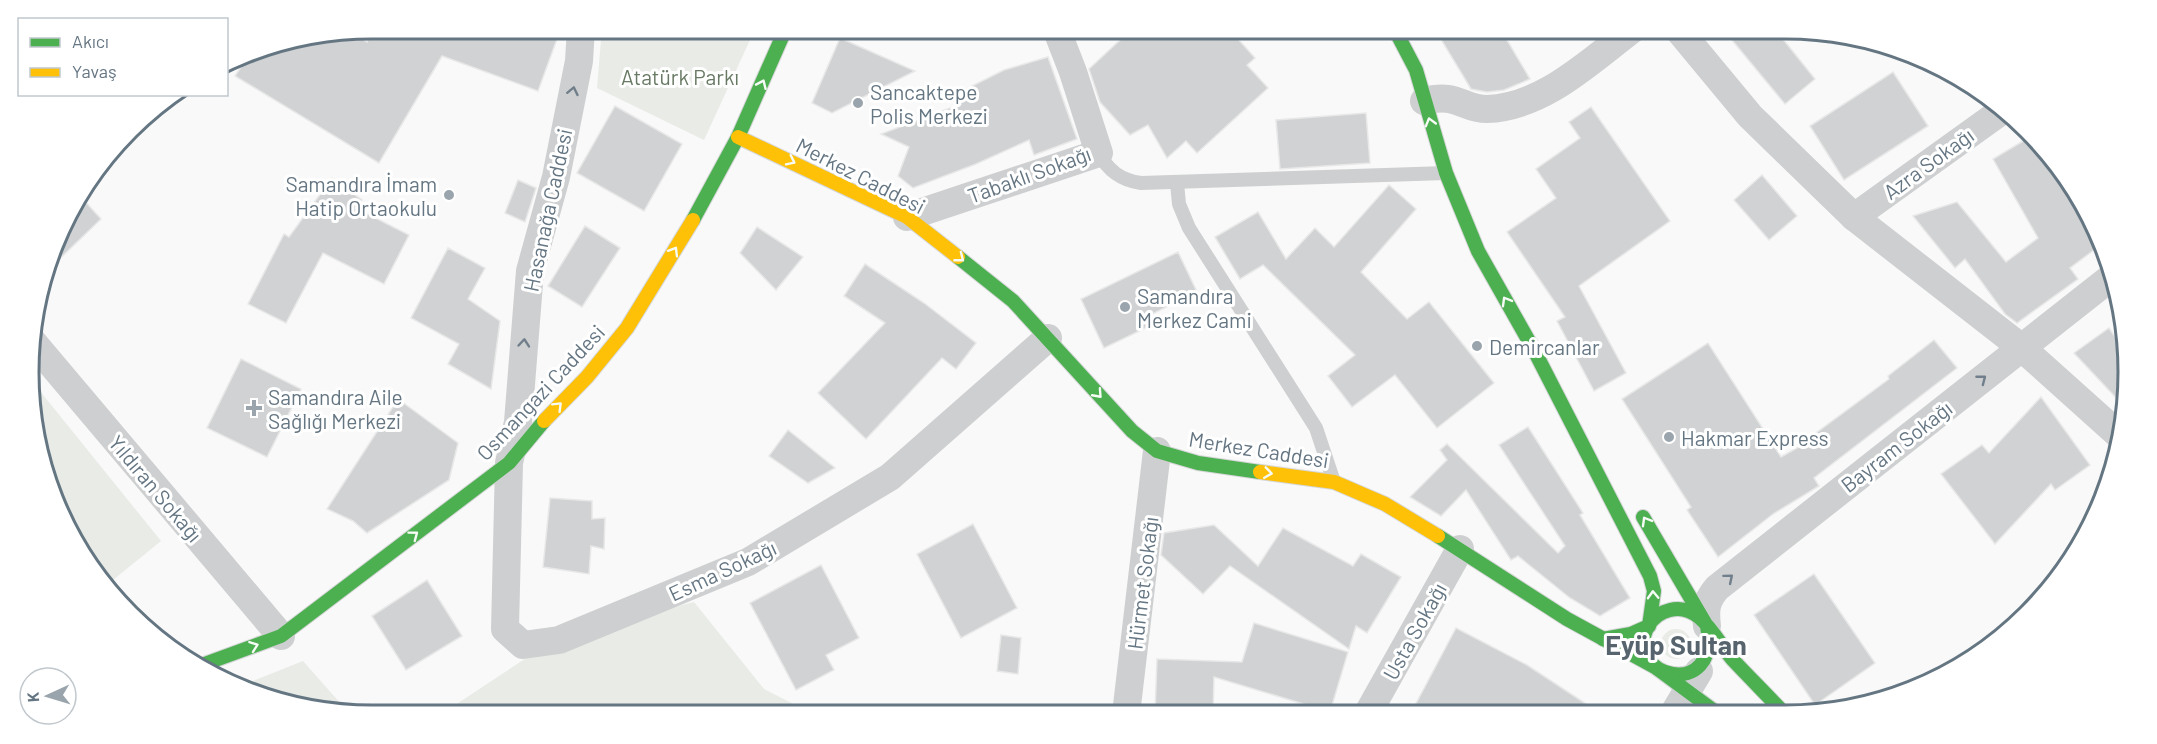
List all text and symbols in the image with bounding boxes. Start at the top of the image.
legend [18,18,228,96]
text: Akıcı [72,30,109,52]
text: Yavaş [72,60,117,82]
park label: Atatürk Parkı [621,64,739,89]
one-way arrow [754,79,766,90]
place label: Sancaktepe Polis Merkezi [870,79,988,128]
one-way arrow [566,86,579,96]
marker: Sancaktepe Polis Merkezi [851,96,865,110]
one-way arrow [1425,118,1438,128]
street label: Azra Sokağı [1878,122,1978,204]
street label: Hasanağa Caddesi [517,126,577,294]
street label: Merkez Caddesi [792,132,930,218]
street label: Tabaklı Sokağı [964,140,1094,208]
one-way arrow [785,154,796,166]
place label: Samandıra İmam Hatip Ortaokulu [285,171,437,220]
marker: Samandıra İmam Hatip Ortaokulu [442,188,456,202]
one-way arrow [667,247,679,257]
one-way arrow [953,251,964,262]
place label: Samandıra Merkez Cami [1137,283,1252,332]
one-way arrow [1502,297,1514,308]
marker: Samandıra Merkez Cami [1118,300,1132,314]
street label: Osmangazi Caddesi [471,319,609,465]
place label: Demircanlar [1489,334,1600,359]
one-way arrow [517,339,530,348]
marker: Demircanlar [1470,339,1484,353]
one-way arrow [1975,376,1986,387]
place label: Samandıra Aile Sağlığı Merkezi [268,384,403,433]
one-way arrow [1091,387,1102,398]
street label: Bayram Sokağı [1836,395,1956,497]
marker: Samandıra Aile Sağlığı Merkezi [245,399,263,417]
one-way arrow [551,403,562,414]
place label: Hakmar Express [1681,425,1829,450]
street label: Merkez Caddesi [1187,426,1331,472]
street label: Yıldıran Sokağı [104,430,208,546]
marker: Hakmar Express [1662,430,1676,444]
one-way arrow [1263,466,1272,478]
street label: Hürmet Sokağı [1121,515,1163,651]
one-way arrow [1642,517,1653,527]
one-way arrow [407,532,418,543]
street label: Esma Sokağı [664,534,780,606]
one-way arrow [1723,574,1734,585]
street label: Usta Sokağı [1377,578,1451,684]
one-way arrow [1647,591,1659,600]
district label: Eyüp Sultan [1605,628,1747,660]
one-way arrow [248,640,259,653]
north arrow [18,666,78,726]
text: K [23,691,42,703]

